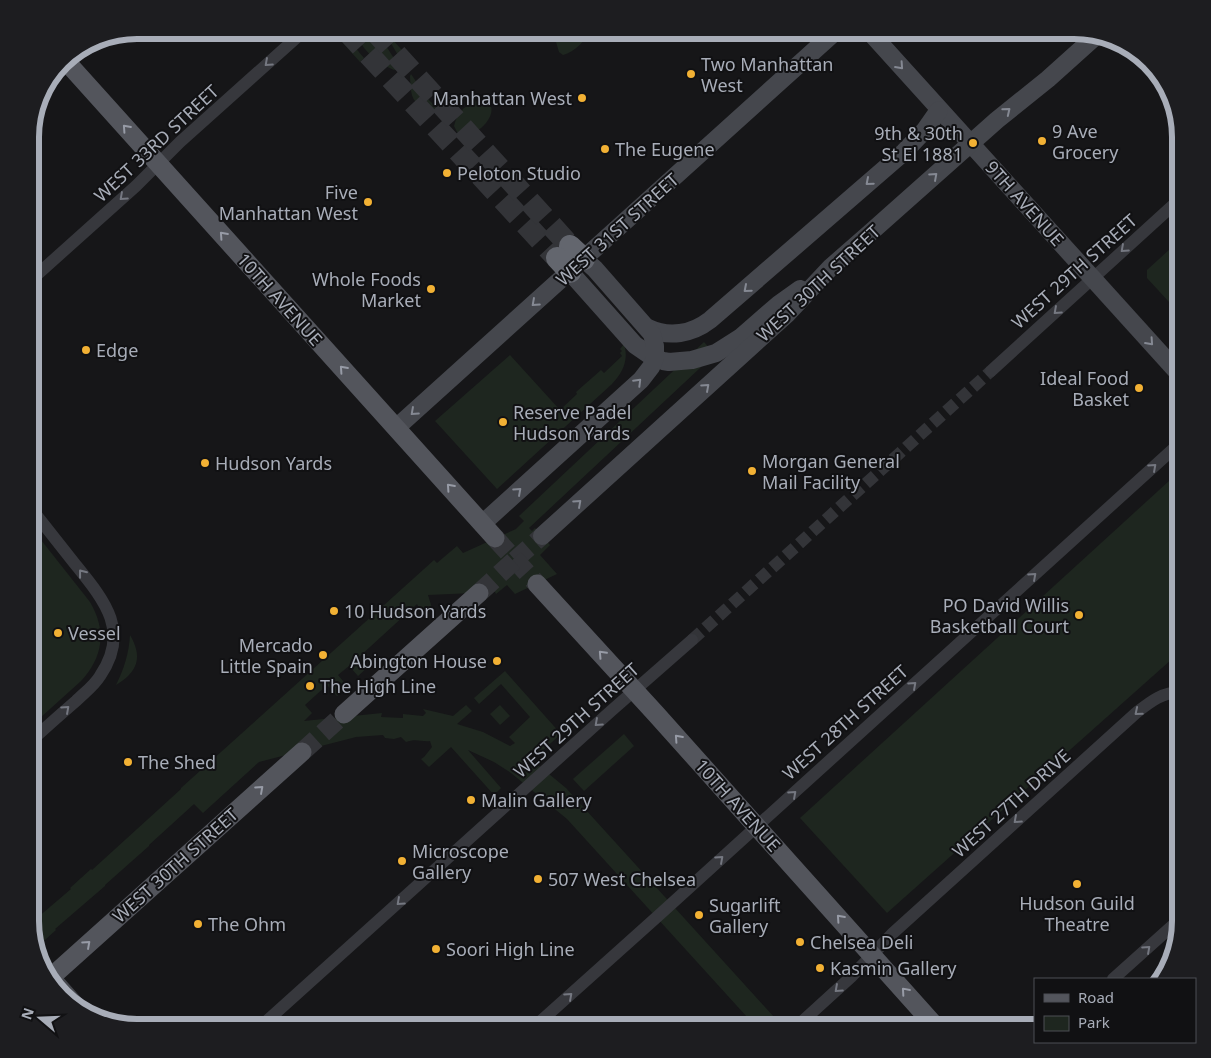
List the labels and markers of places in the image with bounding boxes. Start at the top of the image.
place label: Two Manhattan West [701,52,833,97]
marker: Two Manhattan West [685,68,697,80]
place label: Manhattan West [433,86,572,110]
marker: Manhattan West [576,92,588,104]
place label: 9 Ave Grocery [1052,119,1119,164]
place label: 9th & 30th St El 1881 [874,121,963,166]
marker: 9 Ave Grocery [1036,135,1048,147]
place label: The Eugene [615,137,715,161]
marker: 9th & 30th St El 1881 [967,137,979,149]
marker: The Eugene [599,143,611,155]
place label: Peloton Studio [457,161,581,185]
marker: Peloton Studio [441,167,453,179]
place label: Five Manhattan West [219,180,358,225]
marker: Five Manhattan West [362,196,374,208]
place label: Whole Foods Market [312,267,421,312]
marker: Whole Foods Market [425,283,437,295]
place label: Edge [96,338,138,362]
marker: Edge [80,344,92,356]
place label: Ideal Food Basket [1040,366,1129,411]
marker: Ideal Food Basket [1133,382,1145,394]
place label: Reserve Padel Hudson Yards [513,400,631,445]
marker: Reserve Padel Hudson Yards [497,416,509,428]
place label: Morgan General Mail Facility [762,449,900,494]
place label: Hudson Yards [215,451,332,475]
marker: Hudson Yards [199,457,211,469]
marker: Morgan General Mail Facility [746,465,758,477]
place label: PO David Willis Basketball Court [930,593,1070,638]
place label: 10 Hudson Yards [344,599,486,623]
marker: 10 Hudson Yards [328,605,340,617]
marker: PO David Willis Basketball Court [1073,609,1085,621]
place label: Vessel [68,621,121,645]
marker: Vessel [52,627,64,639]
place label: Mercado Little Spain [220,633,313,678]
marker: Mercado Little Spain [317,649,329,661]
place label: Abington House [350,649,487,673]
marker: Abington House [491,655,503,667]
place label: The High Line [320,674,436,698]
marker: The High Line [304,680,316,692]
place label: The Shed [138,750,216,774]
marker: The Shed [122,756,134,768]
place label: Malin Gallery [481,788,593,812]
marker: Malin Gallery [465,794,477,806]
place label: Microscope Gallery [412,839,509,884]
marker: Microscope Gallery [396,855,408,867]
place label: 507 West Chelsea [548,867,696,891]
marker: 507 West Chelsea [532,873,544,885]
marker: Hudson Guild Theatre [1071,878,1083,890]
place label: Hudson Guild Theatre [1019,891,1135,936]
place label: Sugarlift Gallery [709,893,781,938]
marker: Sugarlift Gallery [693,909,705,921]
place label: The Ohm [208,912,286,936]
marker: The Ohm [192,918,204,930]
place label: Chelsea Deli [810,930,913,954]
marker: Chelsea Deli [794,936,806,948]
place label: Soori High Line [446,937,575,961]
marker: Soori High Line [430,943,442,955]
place label: Kasmin Gallery [830,956,957,980]
marker: Kasmin Gallery [814,962,826,974]

